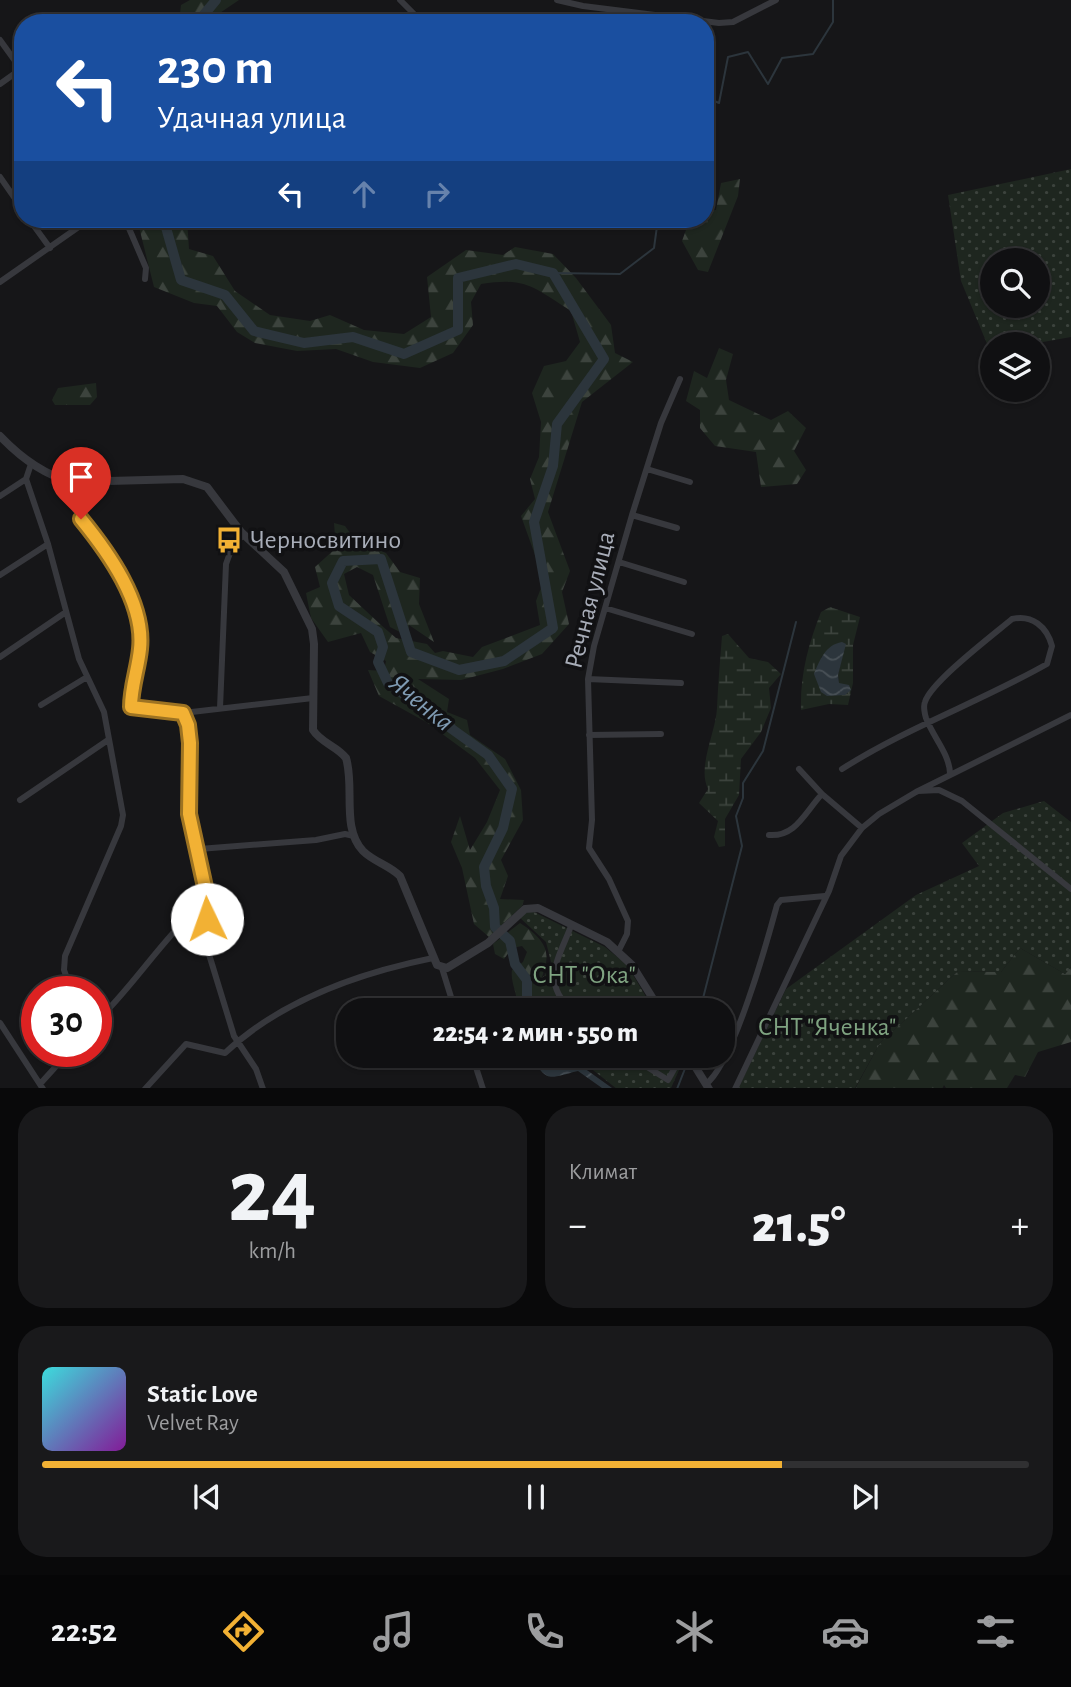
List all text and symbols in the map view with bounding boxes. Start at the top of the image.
icon: left [42,42,133,133]
text: 230 m [157,44,274,93]
text: Удачная улица [157,102,346,134]
icon: left [272,175,310,213]
icon: ahead [345,175,383,213]
icon: right [418,175,456,213]
map controls [980,248,1050,402]
button: search [980,248,1050,318]
button: layers [980,332,1050,402]
pin [51,447,111,519]
icon: arrive [62,458,100,496]
bus stop icon: Черносвитино [214,525,244,555]
place label: Черносвитино [250,527,401,553]
street label: Речная улица [560,529,620,671]
water label: Яченка [384,669,458,737]
position arrow [170,882,244,956]
park label: СНТ "Ока" [532,962,636,988]
speed limit sign: 30 [21,976,112,1067]
park label: СНТ "Яченка" [758,1014,896,1040]
text: 22:54 · 2 мин · 550 m [433,1020,638,1046]
text: 24 [228,1147,317,1238]
text: Климат [569,1161,637,1184]
text: 21.5° [752,1199,846,1251]
text: − [569,1207,587,1245]
text: + [1011,1207,1029,1245]
text: km/h [249,1240,296,1263]
text: Static Love [147,1381,258,1407]
text: Velvet Ray [147,1412,239,1435]
icon: previous [188,1478,226,1516]
icon: pause [517,1478,555,1516]
icon: next [846,1478,884,1516]
icon: directions [219,1607,268,1656]
icon: music [369,1607,418,1656]
icon: phone [520,1607,569,1656]
icon: climate [670,1607,719,1656]
icon: car [821,1607,870,1656]
icon: filters [971,1607,1020,1656]
text: 22:52 [51,1615,117,1647]

